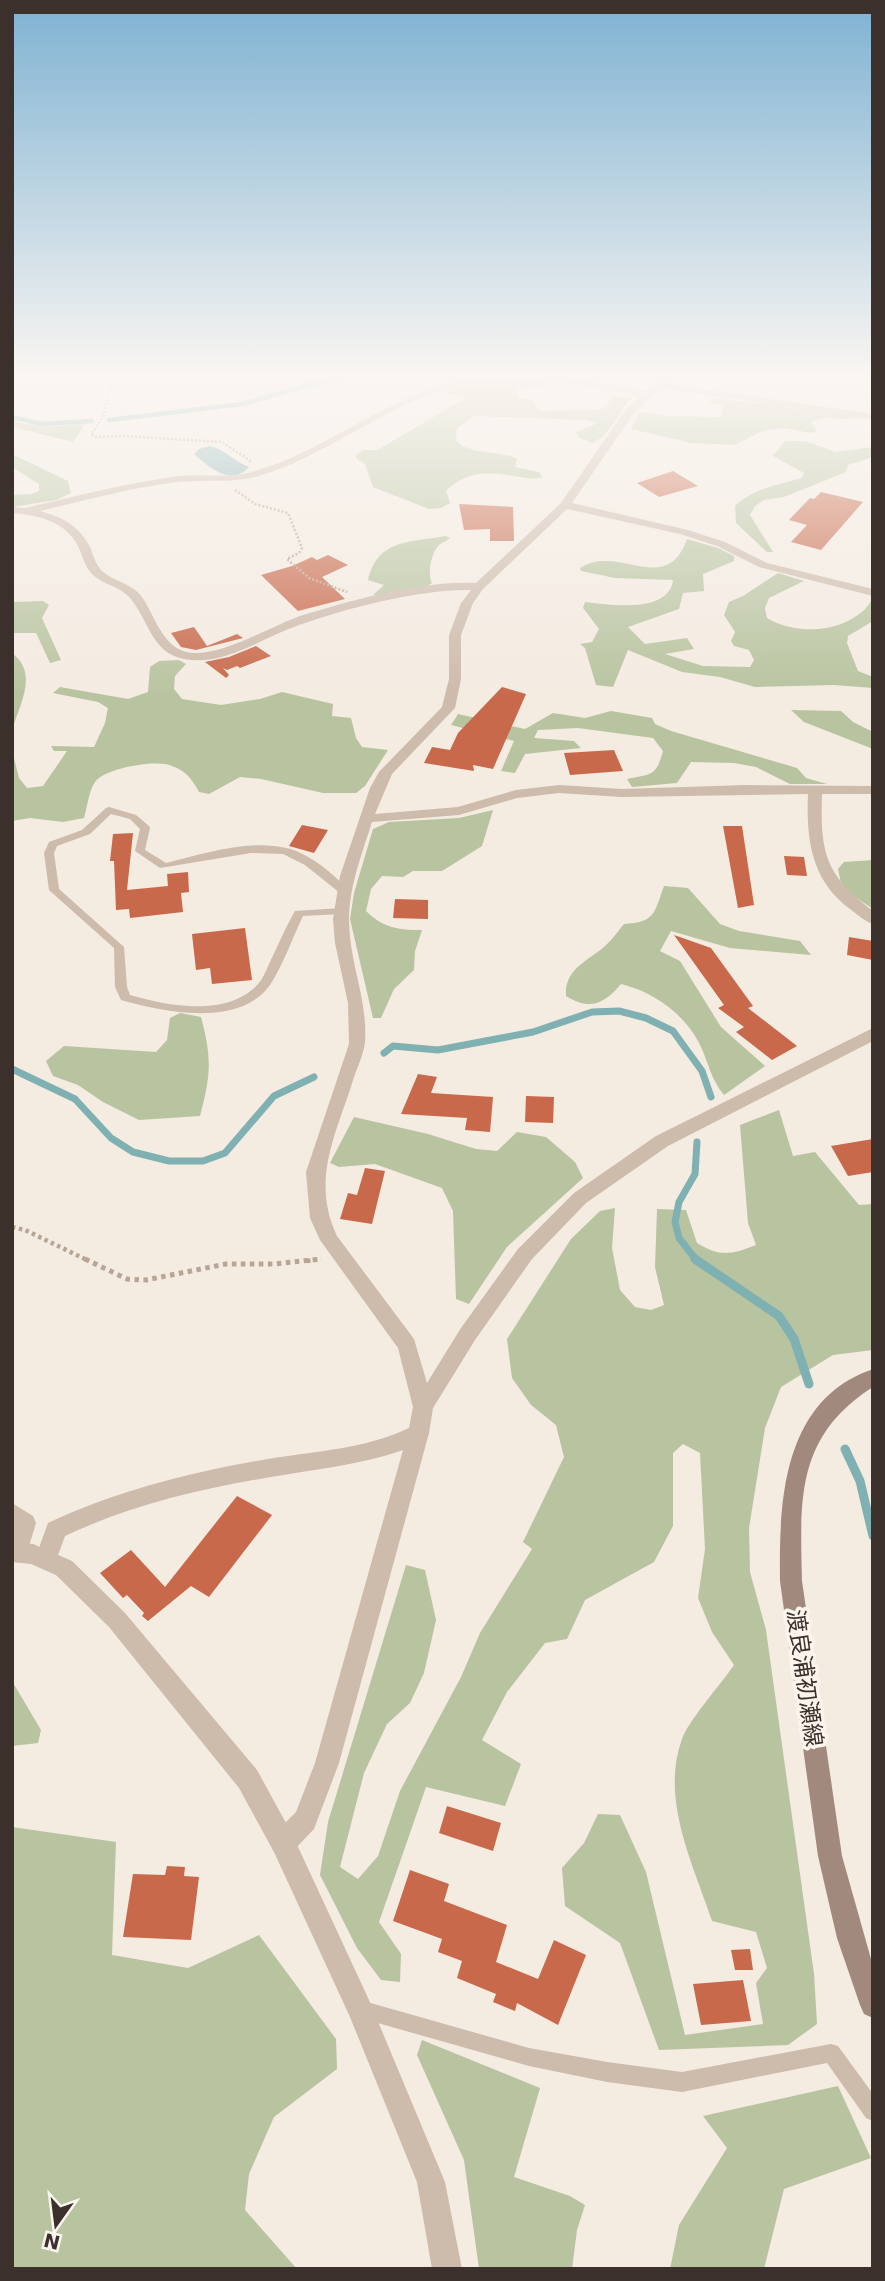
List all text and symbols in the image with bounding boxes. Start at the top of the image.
street label: 渡良浦初瀬線 [783,1608,827,1748]
north arrow [21,2190,91,2260]
text: N [42,2229,62,2254]

